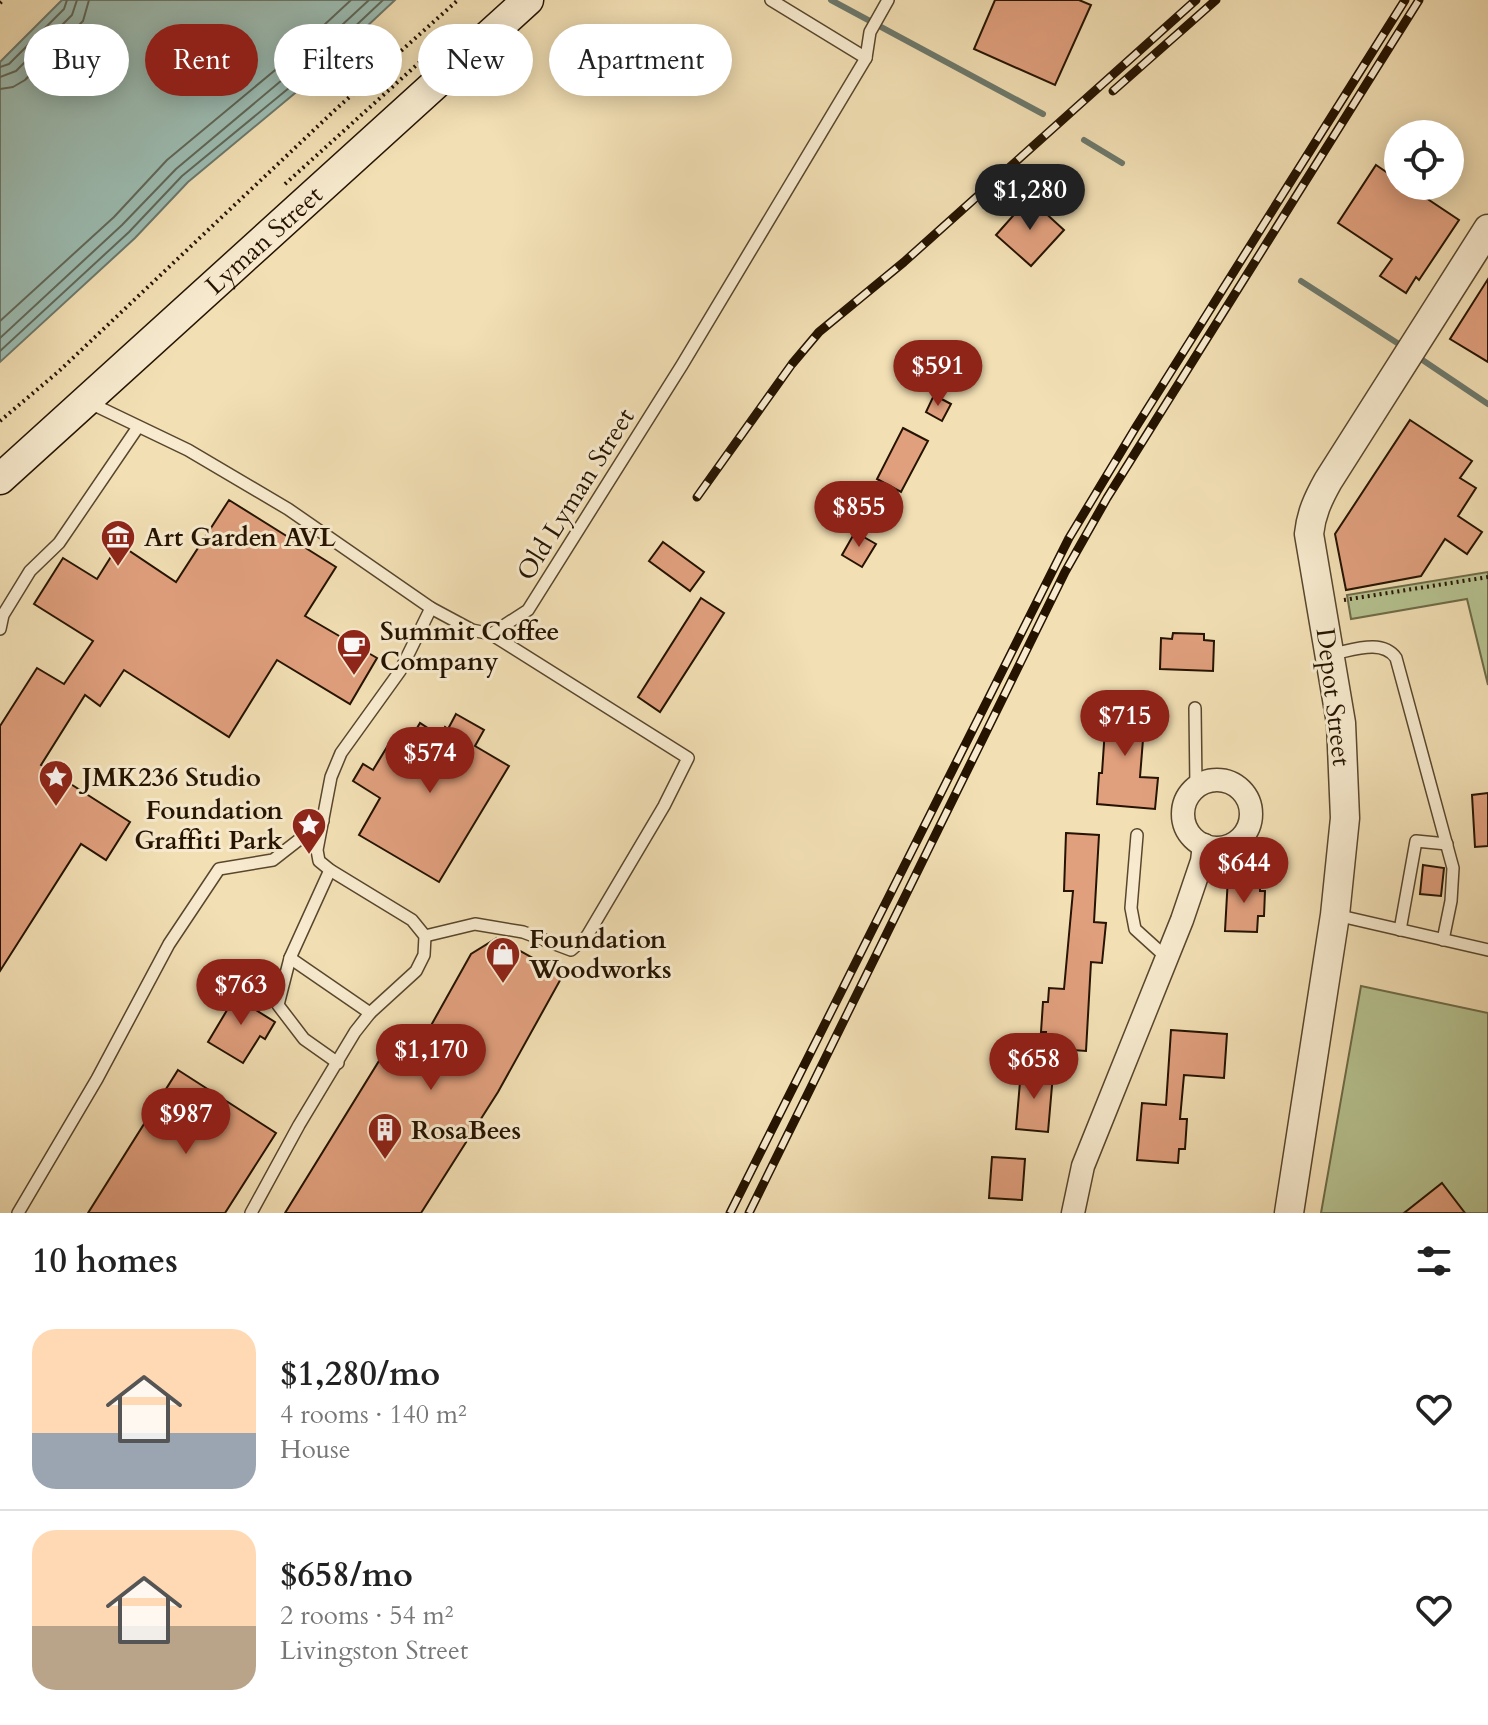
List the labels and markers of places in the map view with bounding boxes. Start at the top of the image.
pin: $1,280 [965,164,1095,232]
pin: $591 [891,340,985,408]
pin: $855 [812,481,906,549]
museum icon: Art Garden AVL [99,518,137,568]
place label: Art Garden AVL [144,520,336,555]
place label: Summit Coffee Company [380,614,559,679]
cafe icon: Summit Coffee Company [335,627,373,677]
pin: $715 [1078,690,1172,758]
pin: $574 [383,727,477,795]
place icon: JMK236 Studio [37,758,75,808]
place label: JMK236 Studio [78,760,261,795]
place label: Foundation Graffiti Park [134,793,284,858]
place icon: Foundation Graffiti Park [290,806,328,856]
pin: $644 [1197,837,1291,905]
place label: Foundation Woodworks [528,922,672,987]
shop icon: Foundation Woodworks [484,935,522,985]
pin: $763 [194,959,288,1027]
pin: $1,170 [366,1024,496,1092]
pin: $658 [987,1033,1081,1101]
pin: $987 [139,1088,233,1156]
building icon: RosaBees [366,1111,404,1161]
place label: RosaBees [411,1113,521,1148]

